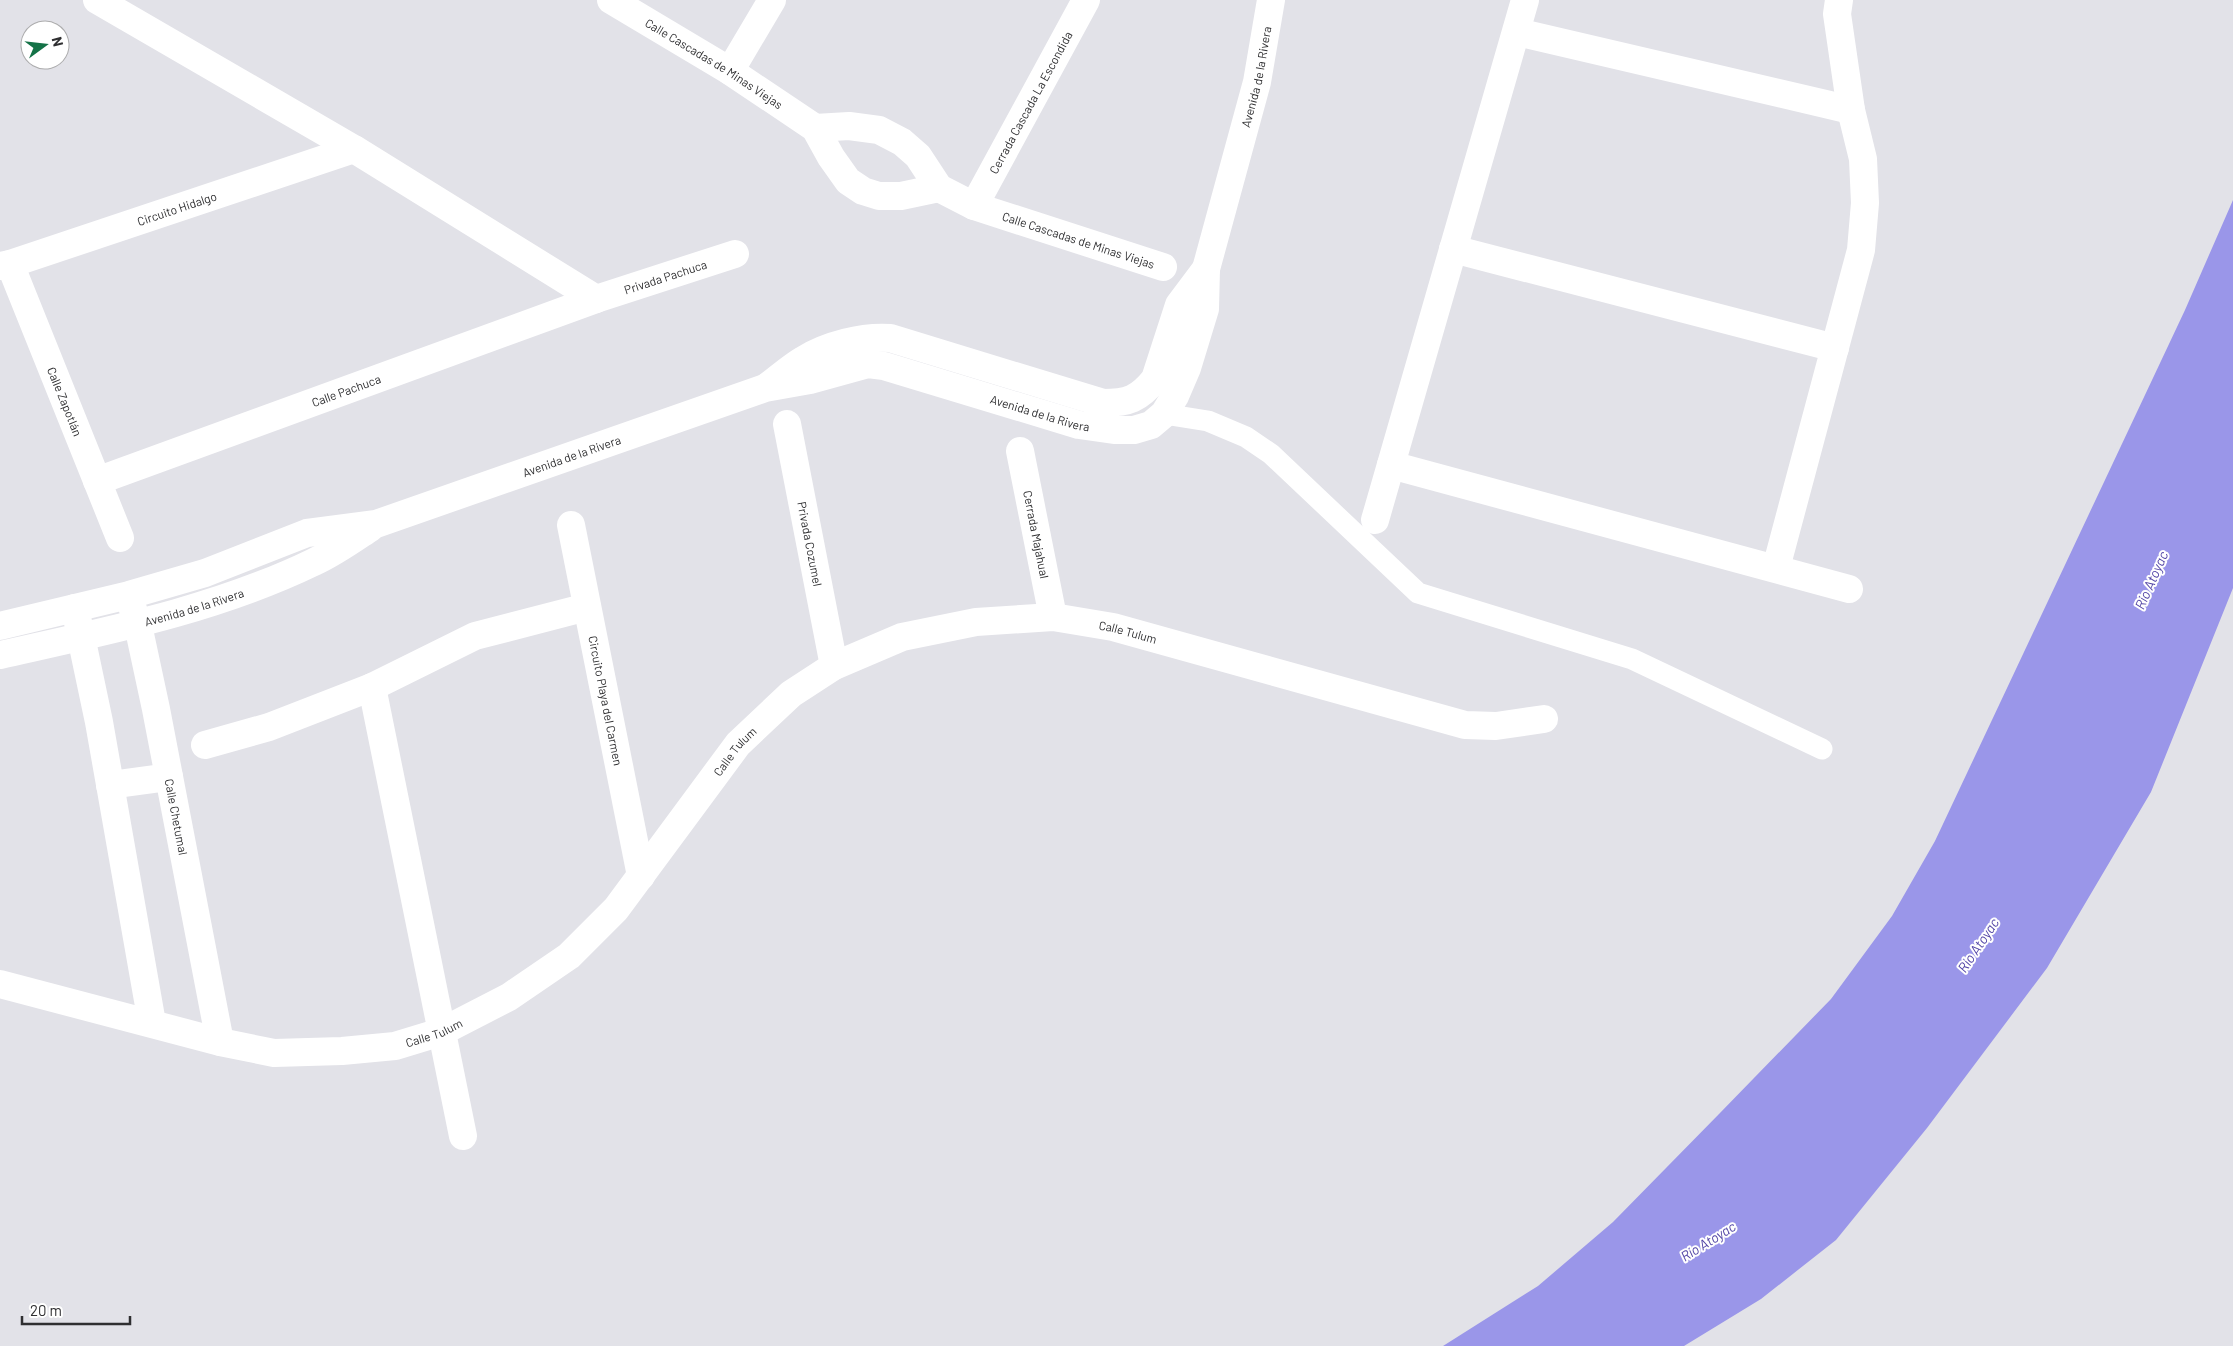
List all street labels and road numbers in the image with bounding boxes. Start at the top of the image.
street label: Calle Cascadas de Minas Viejas [643,15,786,112]
street label: Avenida de la Rivera [1238,25,1273,129]
street label: Cerrada Cascada La Escondida [986,29,1075,176]
street label: Circuito Hidalgo [135,188,218,228]
street label: Calle Cascadas de Minas Viejas [1001,209,1157,271]
street label: Privada Pachuca [622,257,708,296]
street label: Calle Zapotlán [45,365,85,438]
street label: Calle Pachuca [310,371,382,409]
street label: Avenida de la Rivera [989,392,1091,433]
street label: Avenida de la Rivera [521,432,622,479]
street label: Cerrada Majahual [1021,489,1052,580]
street label: Privada Cozumel [795,500,825,587]
street label: Avenida de la Rivera [143,585,246,628]
street label: Calle Tulum [1098,618,1159,646]
street label: Circuito Playa del Carmen [586,634,626,767]
street label: Calle Tulum [710,724,759,778]
street label: Calle Chetumal [163,778,191,856]
street label: Calle Tulum [404,1015,465,1049]

